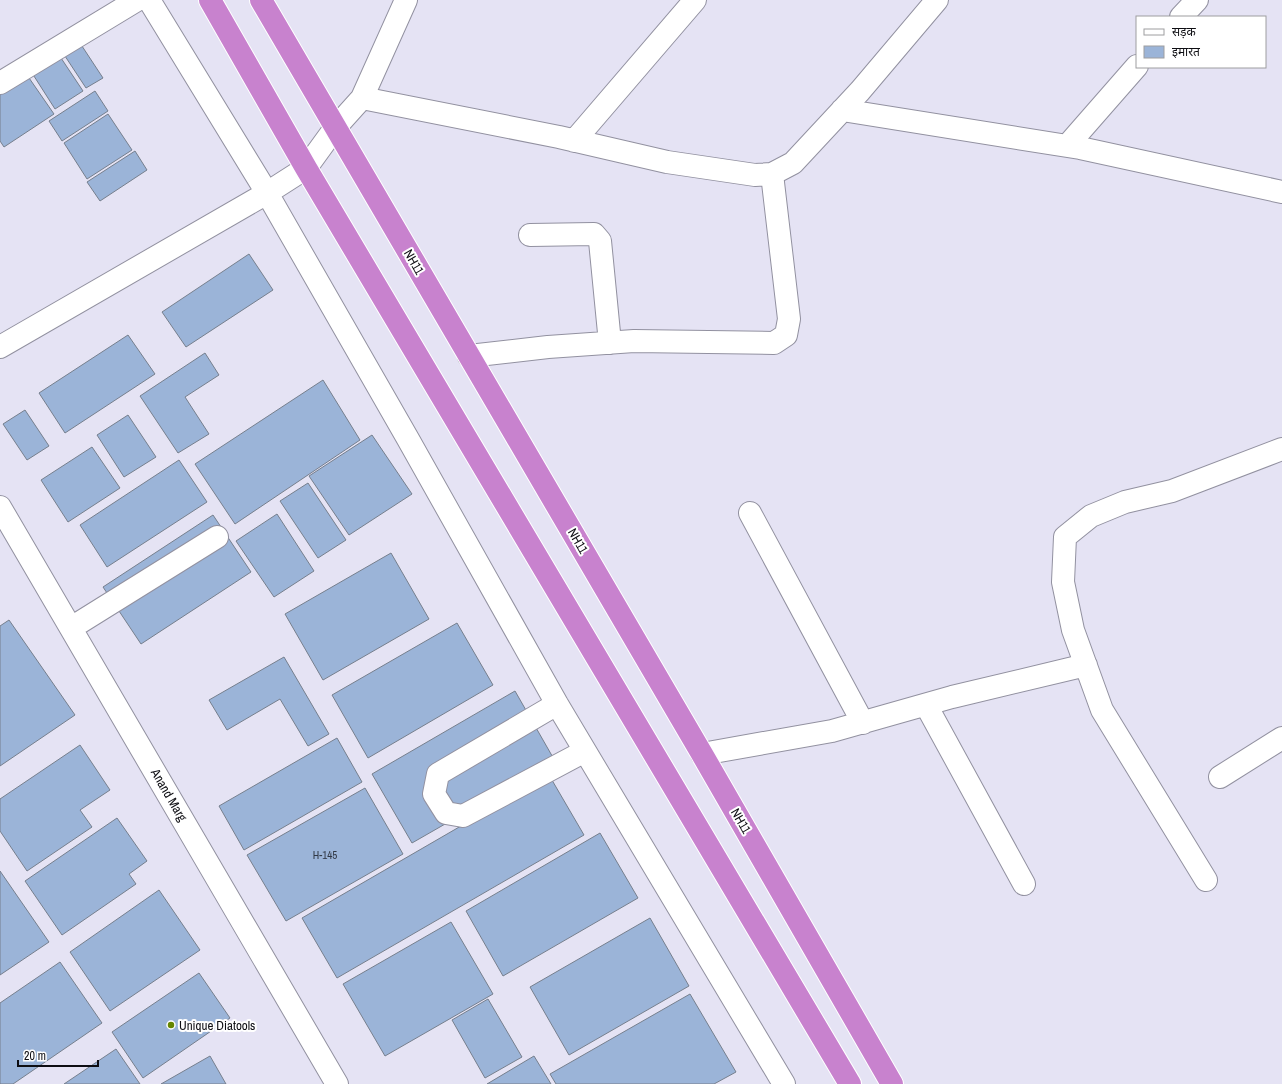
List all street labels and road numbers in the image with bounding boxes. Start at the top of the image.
street label: NH11 [400,246,428,278]
street label: NH11 [564,525,592,557]
street label: Anand Marg [147,765,191,824]
street label: NH11 [727,805,755,837]

